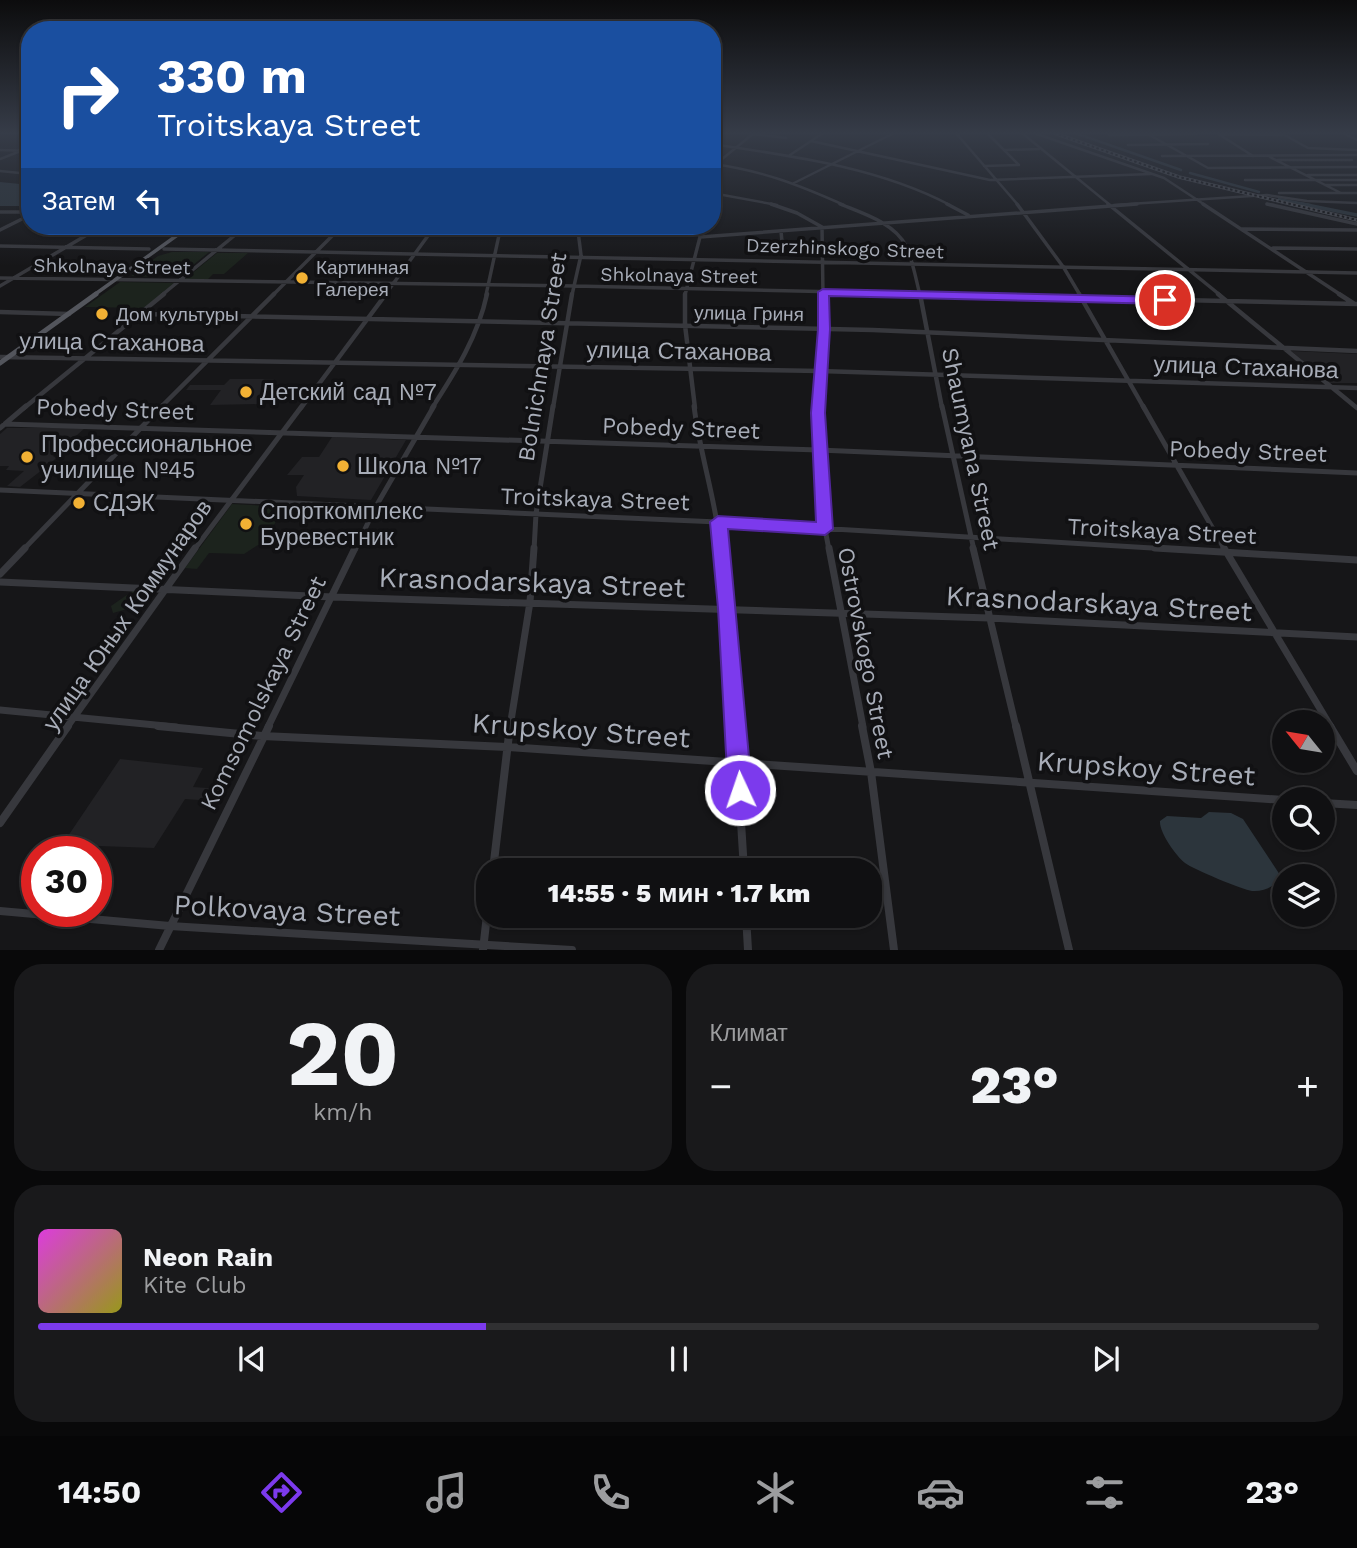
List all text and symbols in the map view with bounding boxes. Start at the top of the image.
text: 330 m [157,47,307,105]
icon: right [42,49,133,140]
text: Troitskaya Street [157,106,420,144]
icon: left [130,182,168,220]
text: Затем [42,186,116,216]
street label: Dzerzhinskogo Street [746,234,944,263]
street label: Bolnichnaya Street [513,250,572,463]
street label: Shkolnaya Street [33,254,191,279]
place label: Картинная Галерея [316,256,409,301]
street label: Shkolnaya Street [600,263,758,288]
marker: Картинная Галерея [294,270,310,286]
pin [1135,270,1195,330]
icon: arrive [1146,281,1184,319]
street label: улица Гриня [694,301,804,326]
place label: Дом культуры [116,303,239,326]
marker: Дом культуры [94,306,110,322]
street label: улица Стаханова [19,327,205,358]
street label: улица Стаханова [586,336,772,367]
street label: Shaumyana Street [936,345,1005,553]
street label: улица Стаханова [1153,351,1339,384]
place label: Детский сад №7 [260,379,437,406]
marker: Детский сад №7 [238,384,254,400]
street label: Pobedy Street [36,393,195,426]
street label: Pobedy Street [602,412,761,445]
place label: Профессиональное училище №45 [41,431,253,484]
street label: Pobedy Street [1169,435,1328,468]
marker: Профессиональное училище №45 [19,449,35,465]
place label: Школа №17 [357,453,482,480]
marker: Школа №17 [335,458,351,474]
street label: Troitskaya Street [500,483,690,516]
place label: СДЭК [93,490,155,517]
street label: улица Юных Коммунаров [37,495,218,736]
marker: СДЭК [71,495,87,511]
place label: Cпорткомплекс Буревестник [260,498,423,551]
street label: Troitskaya Street [1067,513,1258,550]
marker: Cпорткомплекс Буревестник [238,516,254,532]
street label: Ostrovskogo Street [832,545,899,762]
street label: Krasnodarskaya Street [378,561,686,604]
street label: Komsomolskaya Street [195,572,332,815]
street label: Krasnodarskaya Street [945,579,1253,628]
street label: Krupskoy Street [471,706,691,755]
north arrow [1272,710,1335,774]
map controls [1272,710,1335,927]
street label: Krupskoy Street [1036,744,1256,793]
position arrow [703,753,777,827]
button: search [1272,787,1335,850]
speed limit sign: 30 [21,836,112,927]
button: layers [1272,864,1335,927]
text: 14:55 · 5 мин · 1.7 km [548,878,810,908]
street label: Polkovaya Street [173,888,401,933]
text: 20 [286,1000,399,1107]
text: Климат [710,1020,788,1047]
text: 23° [970,1055,1059,1116]
text: − [710,1064,732,1108]
text: + [1296,1064,1319,1108]
text: km/h [313,1099,372,1126]
text: Neon Rain [143,1242,273,1272]
text: Kite Club [143,1272,246,1299]
icon: previous [233,1340,271,1378]
icon: pause [660,1340,698,1378]
icon: next [1087,1340,1125,1378]
icon: directions [257,1468,306,1517]
icon: music [422,1468,471,1517]
icon: phone [586,1468,635,1517]
icon: climate [751,1468,800,1517]
icon: car [916,1468,965,1517]
icon: filters [1080,1468,1129,1517]
text: 14:50 [58,1473,141,1511]
text: 23° [1245,1473,1299,1511]

